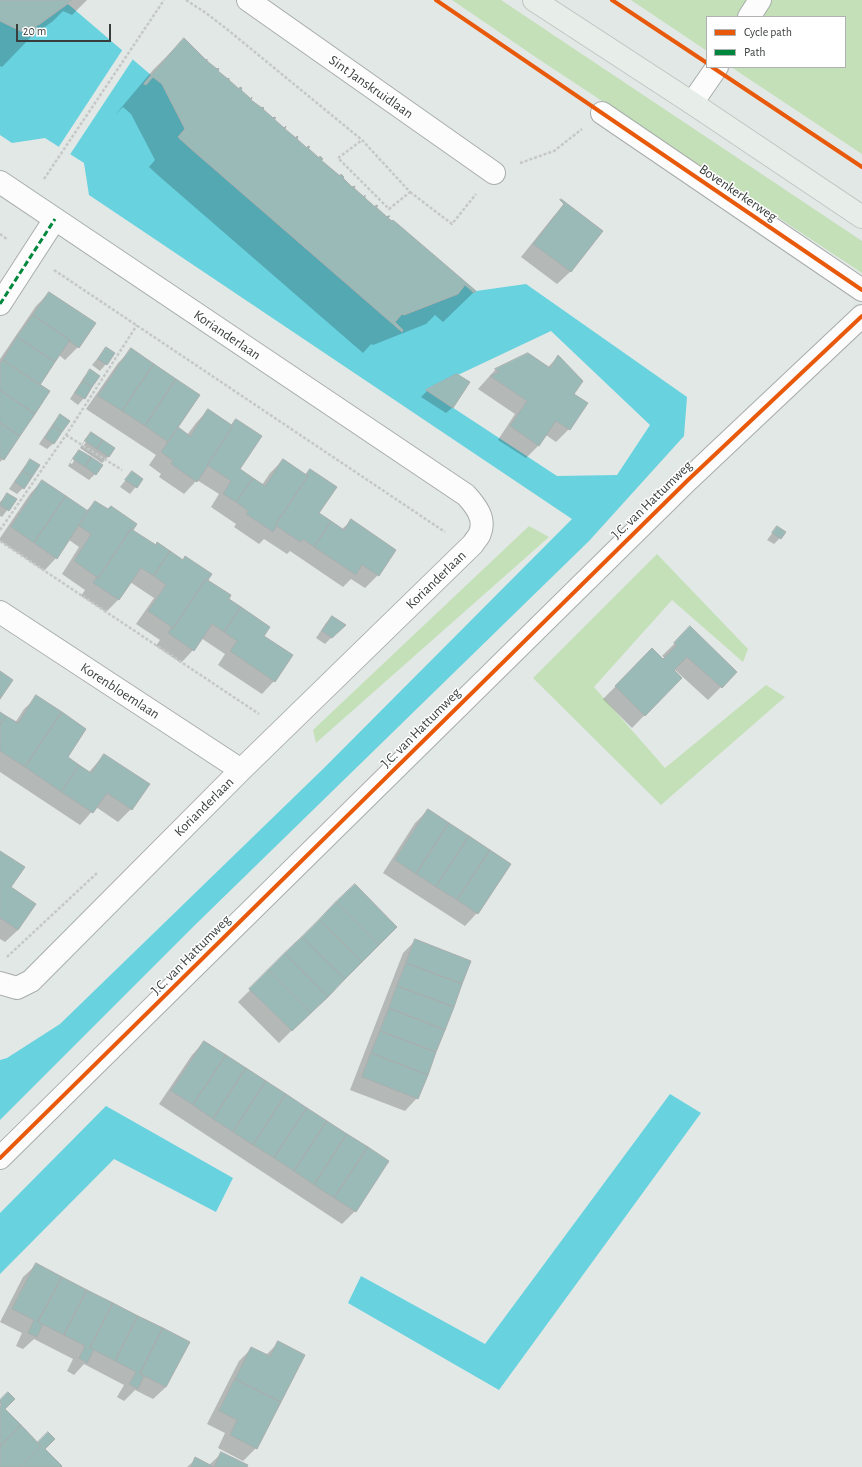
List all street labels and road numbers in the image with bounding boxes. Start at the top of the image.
street label: Sint Janskruidlaan [326,52,416,122]
street label: Bovenkerkerweg [696,161,780,225]
street label: Korianderlaan [190,306,264,364]
street label: J.C. van Hattumweg [608,457,696,543]
street label: Korianderlaan [402,547,470,613]
street label: Korenbloemlaan [77,659,163,723]
street label: J.C. van Hattumweg [378,685,464,771]
street label: Korianderlaan [171,774,237,840]
street label: J.C. van Hattumweg [148,912,234,998]

